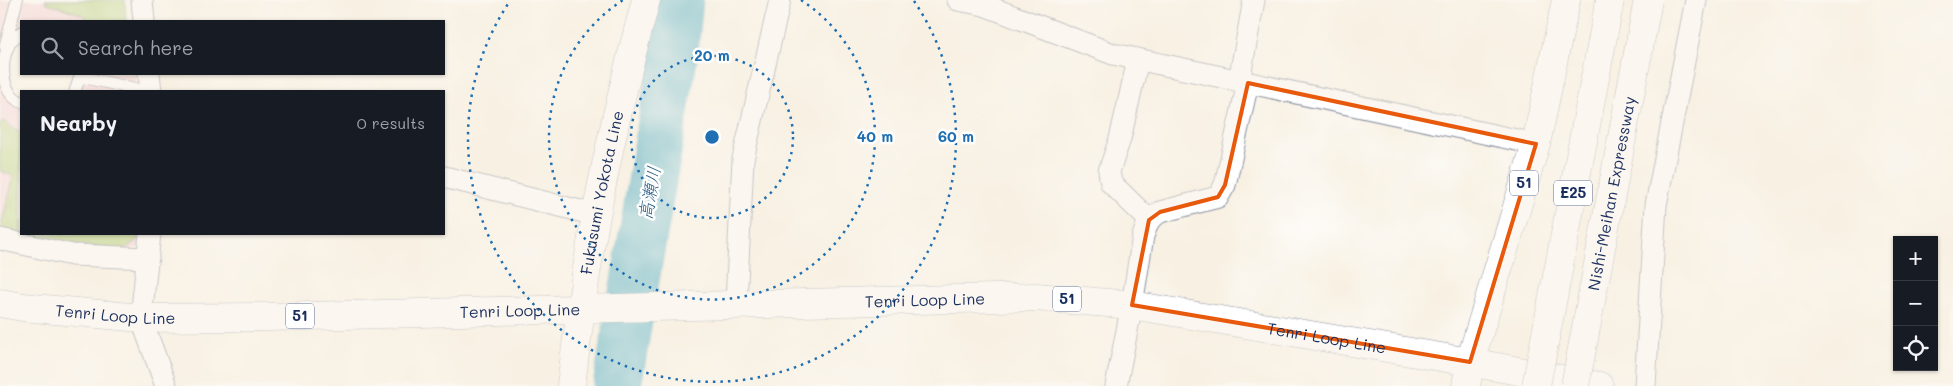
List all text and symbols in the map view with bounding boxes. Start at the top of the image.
search box [20,20,445,75]
icon: search [38,34,66,62]
text: Search here [78,35,194,60]
text: 20 m [694,45,730,65]
street label: Nishi-Meihan Expressway [1582,94,1640,292]
street label: Fukusumi Yokota Line [575,108,628,276]
text: Nearby [40,109,117,136]
text: 0 results [357,112,425,133]
text: 40 m [857,126,893,146]
text: 60 m [938,126,974,146]
centre of rings [703,128,721,146]
water label: 高瀬川 [633,164,666,221]
road number: 51 [1510,170,1538,196]
road number: E25 [1554,180,1592,206]
map controls [1893,236,1938,371]
button: + [1893,236,1938,281]
button: − [1893,281,1938,326]
road number: 51 [1053,286,1081,312]
street label: Tenri Loop Line [864,287,985,311]
street label: Tenri Loop Line [460,298,580,322]
street label: Tenri Loop Line [54,299,175,328]
road number: 51 [286,304,314,328]
street label: Tenri Loop Line [1266,317,1388,358]
button: locate [1893,326,1938,371]

